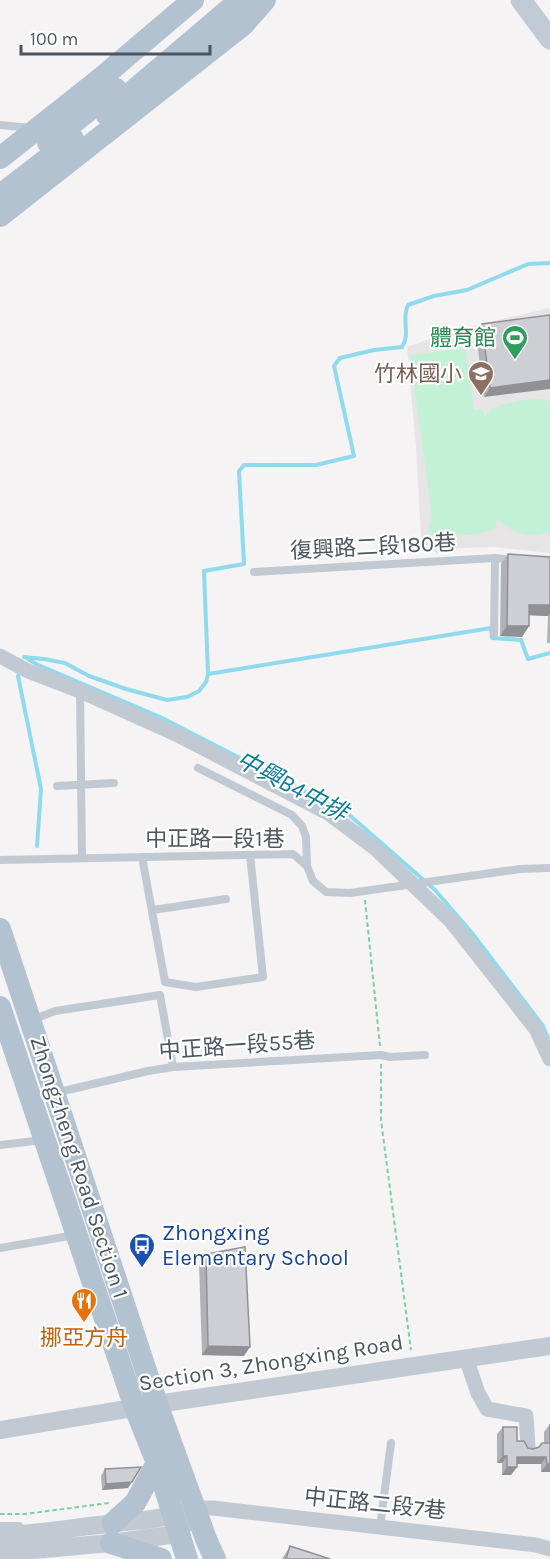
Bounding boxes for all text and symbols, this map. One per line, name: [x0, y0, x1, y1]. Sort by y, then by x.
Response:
scale bar: [21, 18, 210, 56]
text: 100 m: [30, 28, 78, 50]
sports icon: 體育館: [500, 323, 530, 361]
place label: 體育館: [430, 325, 496, 351]
school or university icon: 竹林國小: [466, 359, 496, 397]
place label: 竹林國小: [374, 361, 462, 387]
street label: 復興路二段180巷: [290, 530, 456, 564]
water label: 中興B4中排: [232, 745, 355, 828]
street label: 中正路一段1巷: [145, 826, 285, 852]
street label: 中正路一段55巷: [158, 1028, 316, 1064]
street label: Zhongzheng Road Section 1: [24, 1033, 134, 1301]
place label: Zhongxing Elementary School: [162, 1220, 349, 1271]
bus stop icon: Zhongxing Elementary School: [127, 1231, 157, 1269]
restaurant icon: 挪亞方舟: [69, 1286, 99, 1324]
place label: 挪亞方舟: [40, 1325, 128, 1351]
street label: Section 3, Zhongxing Road: [137, 1329, 405, 1397]
street label: 中正路二段7巷: [303, 1484, 447, 1524]

